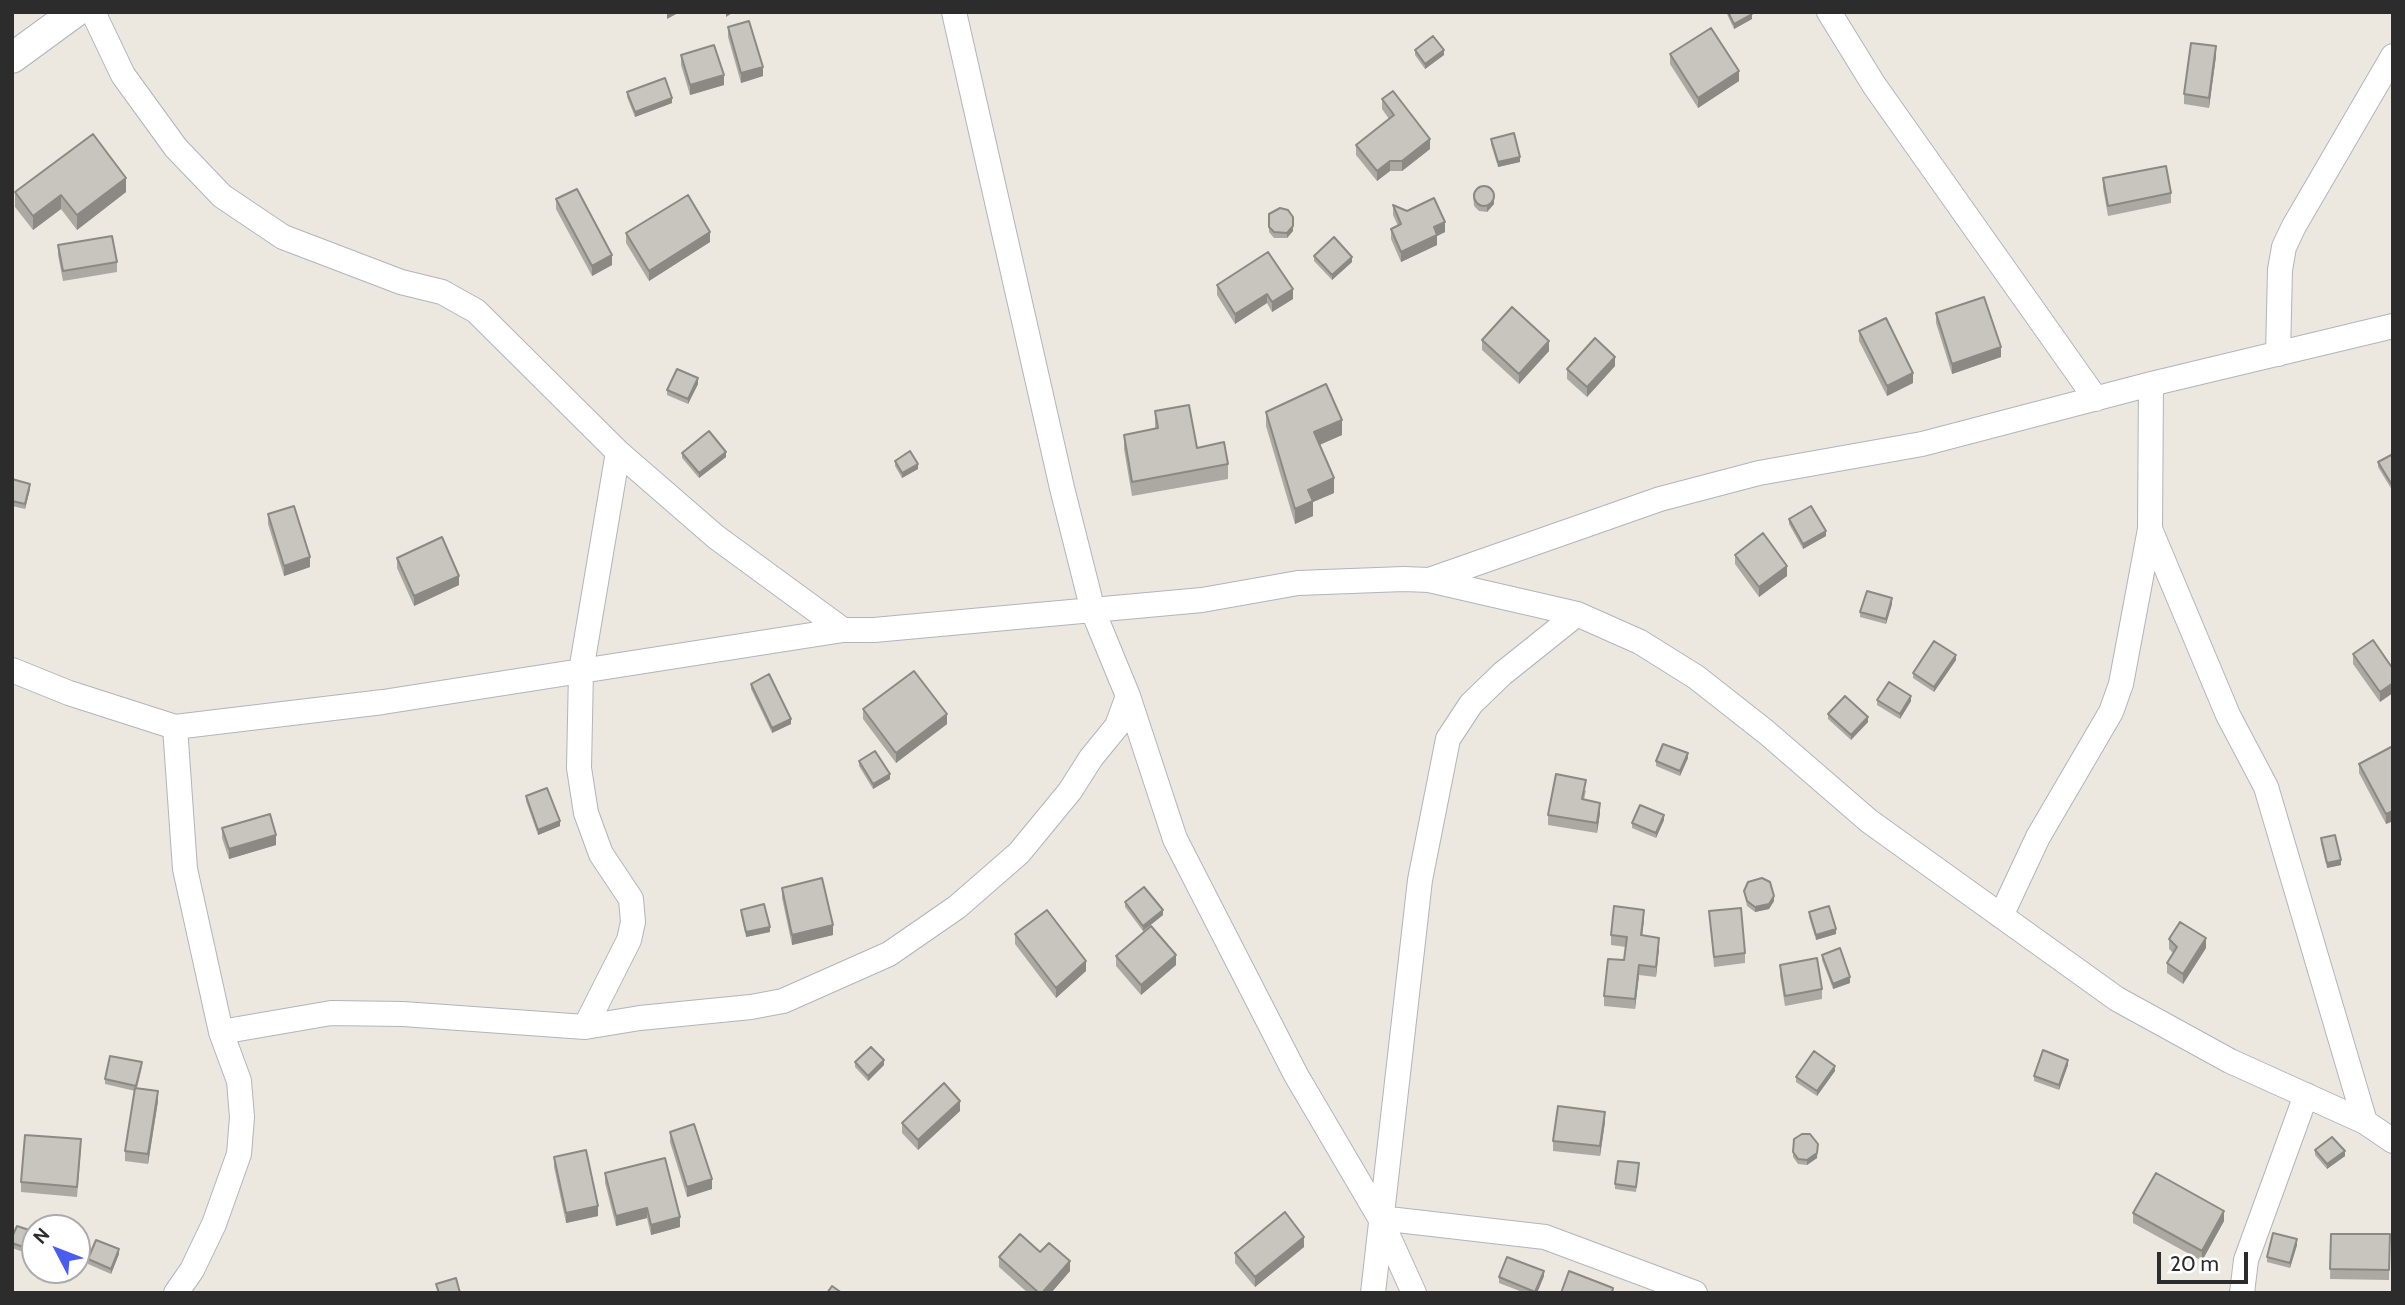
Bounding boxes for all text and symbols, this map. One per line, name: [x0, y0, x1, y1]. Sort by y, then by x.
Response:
north arrow: [21, 1214, 91, 1284]
text: N: [28, 1223, 55, 1249]
scale bar: [2160, 1238, 2251, 1282]
text: 20 m: [2170, 1251, 2219, 1276]

